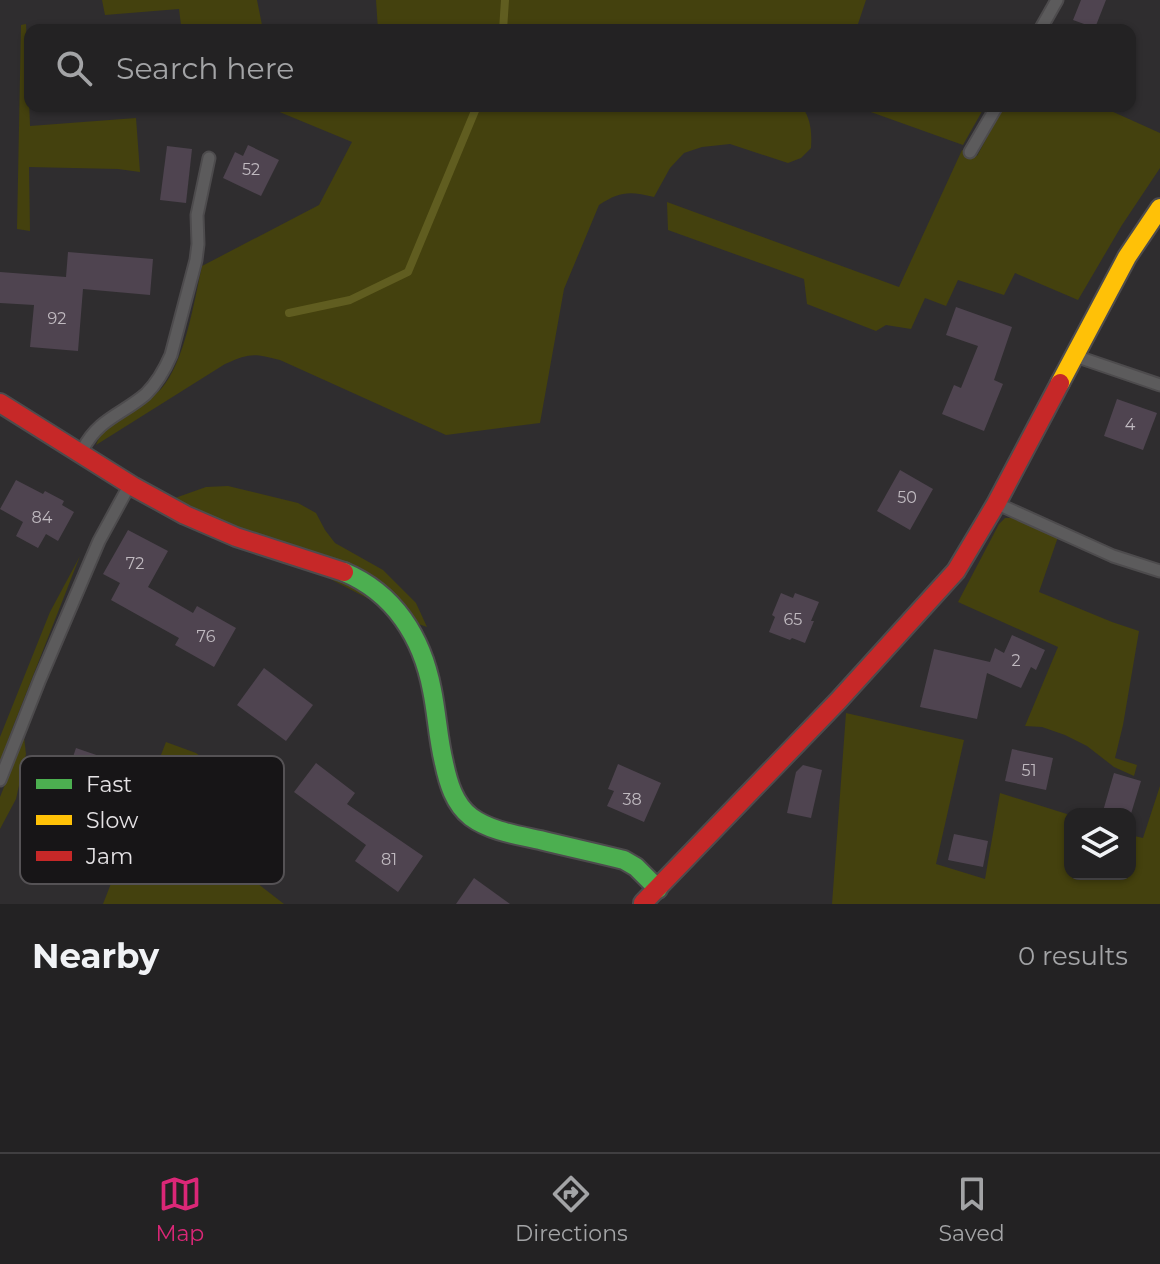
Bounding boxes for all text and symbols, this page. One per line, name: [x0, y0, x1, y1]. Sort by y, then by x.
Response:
search box: [24, 24, 1136, 112]
icon: search: [52, 46, 96, 90]
text: Search here: [116, 50, 294, 87]
house number: 52: [242, 160, 260, 179]
house number: 92: [48, 309, 66, 328]
house number: 4: [1125, 415, 1136, 434]
house number: 50: [897, 488, 917, 507]
house number: 84: [32, 508, 53, 527]
house number: 72: [126, 554, 144, 573]
house number: 65: [784, 610, 802, 629]
house number: 76: [197, 627, 216, 646]
house number: 2: [1011, 651, 1021, 670]
legend: [20, 756, 284, 884]
house number: 51: [1022, 761, 1036, 780]
text: Fast: [86, 771, 132, 798]
house number: 38: [622, 790, 642, 809]
text: Slow: [86, 807, 139, 834]
map controls: [1064, 808, 1136, 880]
button: layers: [1064, 808, 1136, 880]
text: Jam: [85, 843, 133, 870]
house number: 81: [381, 850, 397, 869]
text: Nearby: [32, 935, 159, 977]
text: 0 results: [1018, 940, 1128, 972]
tab: Map: [155, 1172, 204, 1247]
tab: Directions: [515, 1172, 628, 1247]
tab: Saved: [939, 1172, 1005, 1247]

